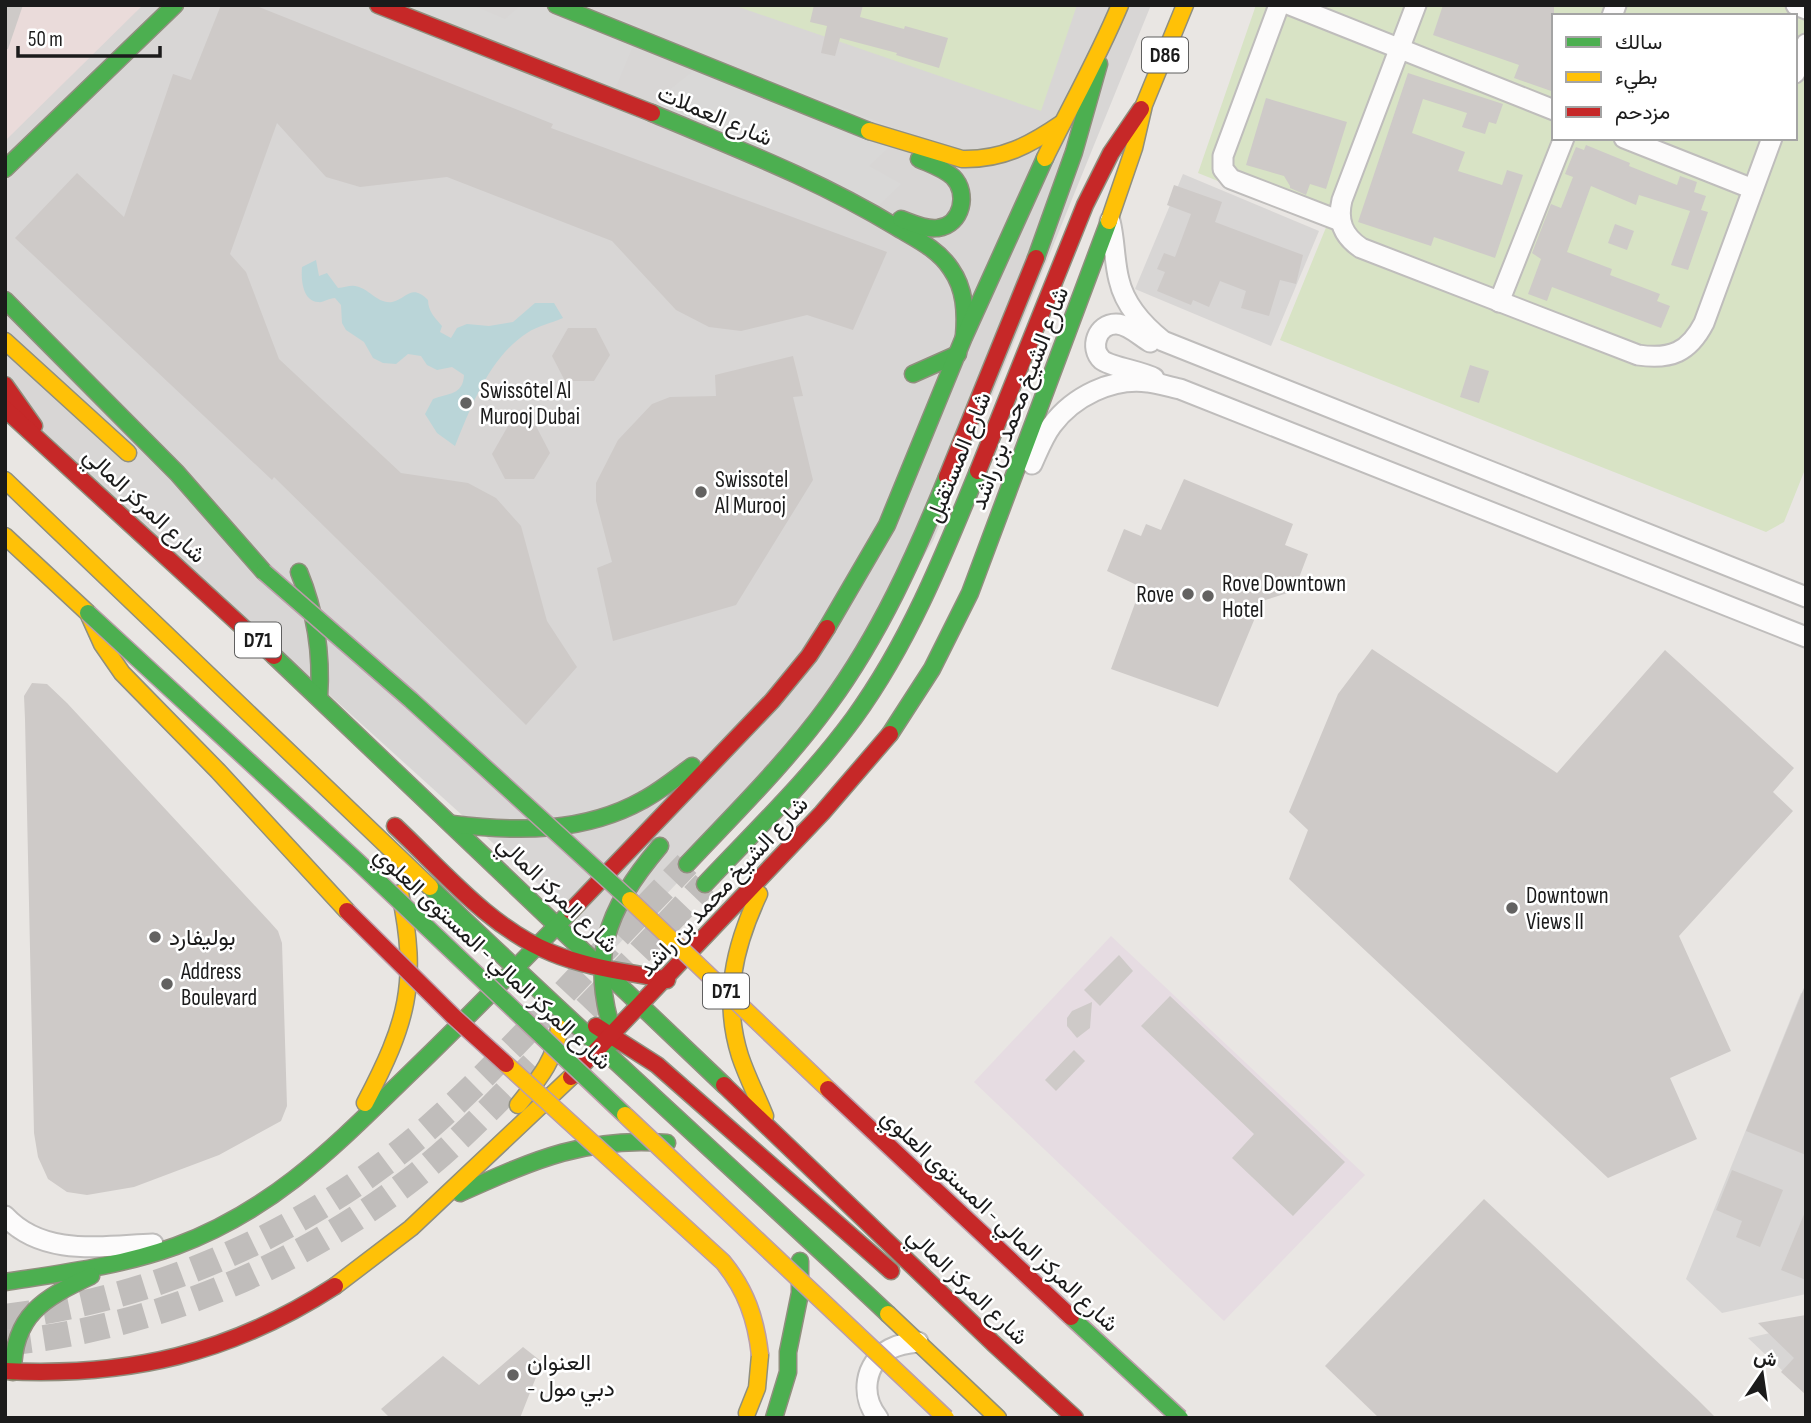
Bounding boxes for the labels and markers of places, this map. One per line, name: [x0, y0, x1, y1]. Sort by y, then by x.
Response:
place label: Swissôtel Al Murooj Dubai: [480, 377, 580, 431]
marker: Swissôtel Al Murooj Dubai: [458, 395, 474, 411]
place label: Swissotel Al Murooj: [714, 466, 788, 520]
marker: Swissotel Al Murooj: [693, 484, 709, 500]
place label: Rove Downtown Hotel: [1222, 570, 1346, 624]
place label: Rove: [1136, 581, 1174, 609]
marker: Rove: [1180, 586, 1196, 602]
marker: Rove Downtown Hotel: [1200, 588, 1216, 604]
place label: Downtown Views II: [1526, 882, 1609, 936]
marker: Downtown Views II: [1504, 900, 1520, 916]
place label: بوليفارد: [169, 924, 236, 952]
marker: بوليفارد: [147, 929, 163, 945]
place label: Address Boulevard: [180, 958, 257, 1012]
marker: Address Boulevard: [159, 976, 175, 992]
place label: العنوان - دبي مول: [527, 1349, 615, 1407]
marker: العنوان - دبي مول: [505, 1367, 521, 1383]

